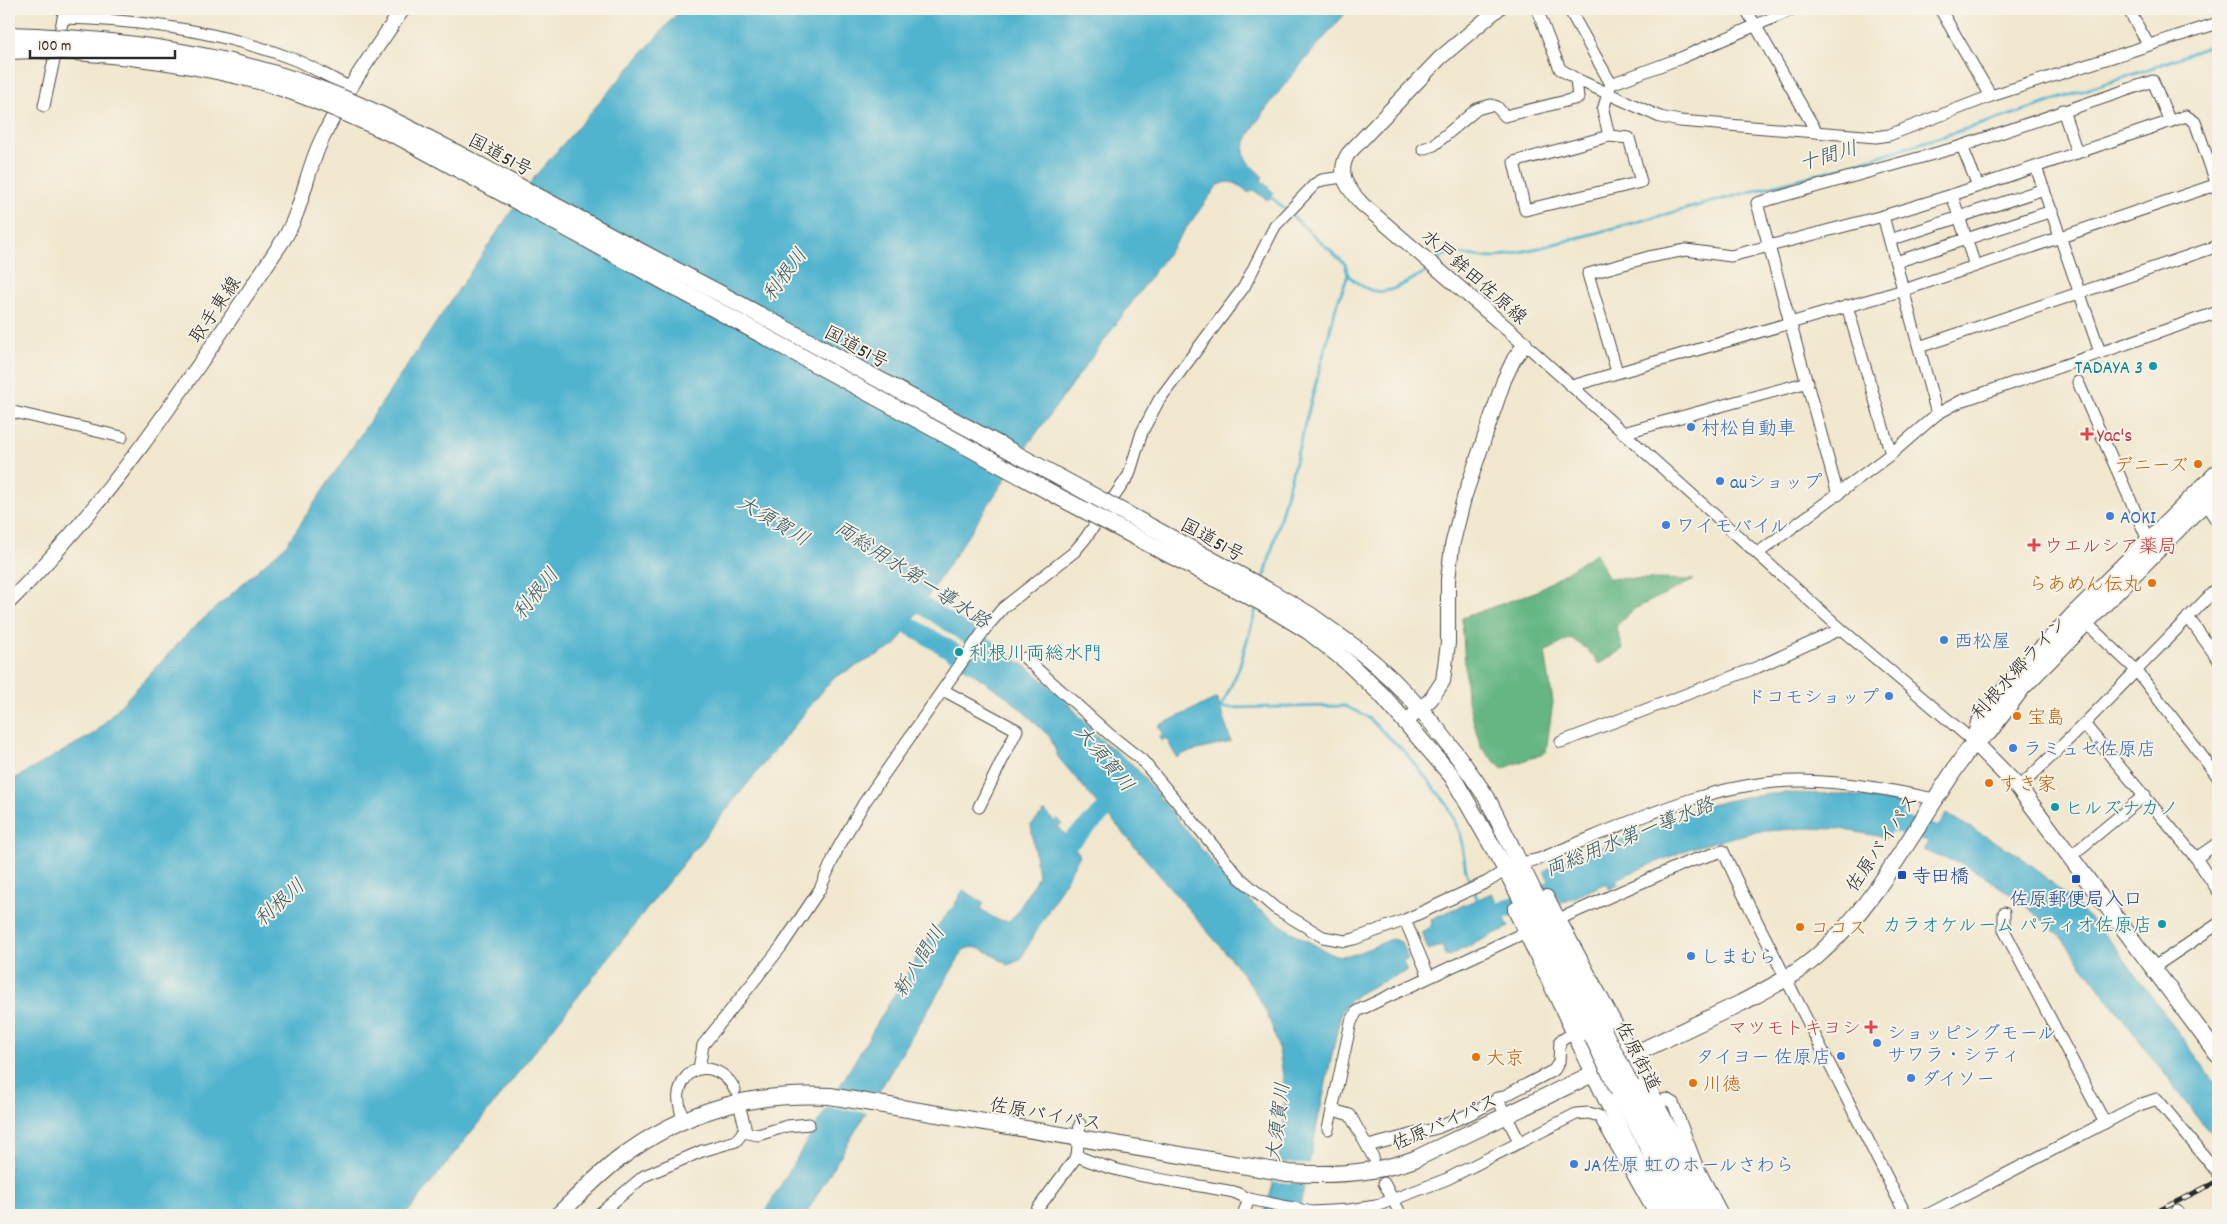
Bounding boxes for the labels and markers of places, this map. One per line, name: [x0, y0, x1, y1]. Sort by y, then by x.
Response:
place label: TADAYA 3: [2075, 356, 2143, 383]
marker: TADAYA 3: [2147, 360, 2159, 372]
place label: 村松自動車: [1701, 417, 1796, 444]
marker: 村松自動車: [1685, 421, 1697, 433]
place label: Yac's: [2097, 424, 2132, 451]
marker: Yac's: [2081, 428, 2093, 440]
place label: デニーズ: [2114, 454, 2188, 481]
marker: デニーズ: [2192, 458, 2204, 470]
place label: auショップ: [1730, 471, 1822, 498]
marker: auショップ: [1714, 475, 1726, 487]
place label: AOKI: [2120, 506, 2156, 533]
marker: AOKI: [2104, 510, 2116, 522]
place label: ワイモバイル: [1676, 515, 1789, 542]
marker: ワイモバイル: [1660, 519, 1672, 531]
place label: ウエルシア薬局: [2044, 535, 2177, 562]
marker: ウエルシア薬局: [2028, 539, 2040, 551]
place label: らあめん伝丸: [2028, 573, 2142, 600]
marker: らあめん伝丸: [2146, 577, 2158, 589]
place label: 西松屋: [1954, 630, 2011, 657]
marker: 西松屋: [1938, 634, 1950, 646]
place label: 利根川両総水門: [969, 642, 1102, 669]
marker: 利根川両総水門: [953, 646, 965, 658]
place label: ドコモショップ: [1747, 686, 1879, 713]
marker: ドコモショップ: [1883, 690, 1895, 702]
place label: 宝島: [2027, 706, 2065, 733]
marker: 宝島: [2011, 710, 2023, 722]
place label: ラミュゼ佐原店: [2023, 738, 2156, 765]
marker: ラミュゼ佐原店: [2007, 742, 2019, 754]
place label: すき家: [1999, 773, 2056, 800]
marker: すき家: [1983, 777, 1995, 789]
place label: ヒルズナカノ: [2065, 797, 2179, 824]
marker: ヒルズナカノ: [2049, 801, 2061, 813]
place label: 寺田橋: [1912, 865, 1969, 892]
marker: 寺田橋: [1896, 869, 1908, 881]
marker: 佐原郵便局入口: [2070, 873, 2082, 885]
place label: 佐原郵便局入口: [2009, 888, 2143, 915]
place label: カラオケルーム パティオ佐原店: [1883, 914, 2152, 941]
place label: ココス: [1810, 917, 1867, 944]
marker: カラオケルーム パティオ佐原店: [2156, 918, 2168, 930]
marker: ココス: [1794, 921, 1806, 933]
place label: しまむら: [1701, 946, 1777, 973]
marker: しまむら: [1685, 950, 1697, 962]
place label: マツモトキヨシ: [1728, 1017, 1861, 1044]
marker: マツモトキヨシ: [1865, 1021, 1877, 1033]
place label: ショッピングモール サワラ・シティ: [1887, 1022, 2056, 1071]
marker: ショッピングモール サワラ・シティ: [1871, 1037, 1883, 1049]
place label: タイヨー 佐原店: [1696, 1046, 1831, 1073]
place label: 大京: [1486, 1047, 1524, 1074]
marker: タイヨー 佐原店: [1835, 1050, 1847, 1062]
marker: 大京: [1470, 1051, 1482, 1063]
place label: ダイソー: [1921, 1068, 1995, 1095]
marker: ダイソー: [1905, 1072, 1917, 1084]
place label: 川徳: [1703, 1073, 1741, 1100]
marker: 川徳: [1687, 1077, 1699, 1089]
place label: JA佐原 虹のホールさわら: [1584, 1154, 1795, 1181]
marker: JA佐原 虹のホールさわら: [1568, 1158, 1580, 1170]

